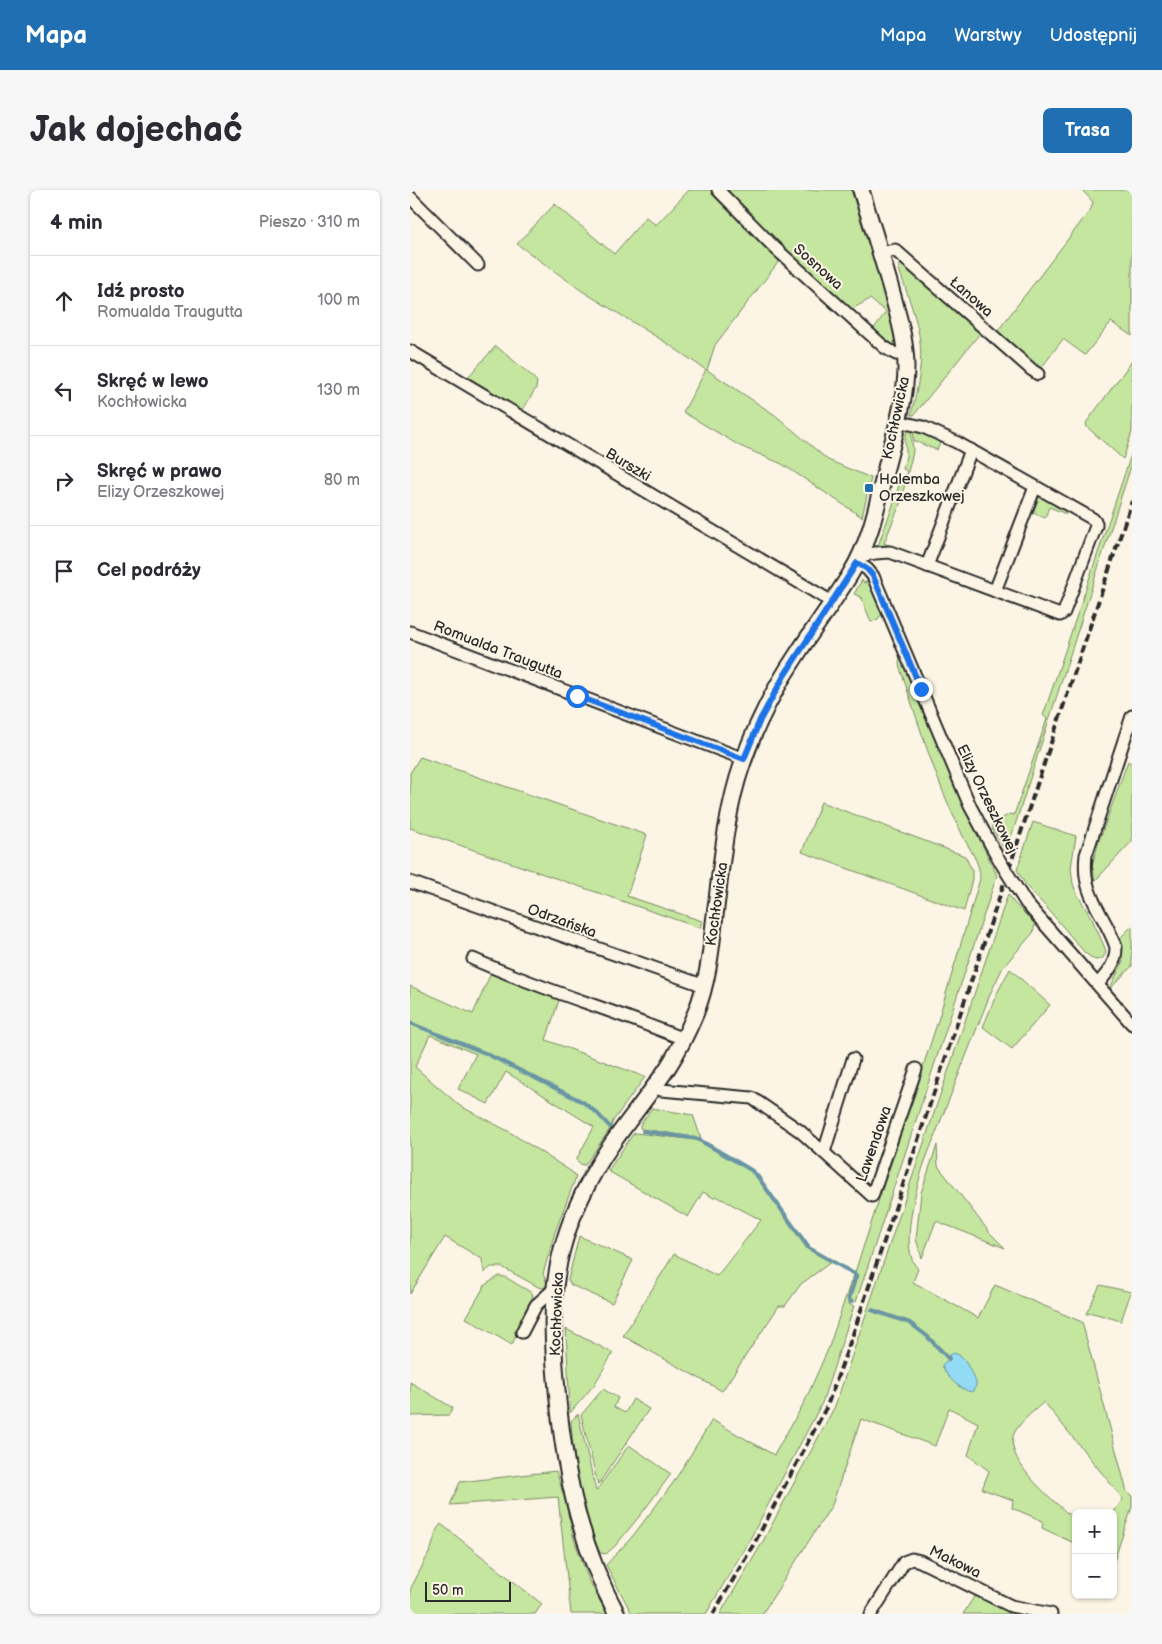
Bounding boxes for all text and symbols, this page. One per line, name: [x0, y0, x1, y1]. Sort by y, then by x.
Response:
text: Mapa: [25, 21, 87, 50]
text: Mapa: [880, 25, 926, 46]
text: Warstwy: [954, 25, 1022, 46]
text: Udostępnij: [1050, 25, 1137, 46]
button: Trasa: [1043, 108, 1132, 153]
text: Jak dojechać: [30, 109, 243, 152]
text: 4 min: [50, 210, 103, 235]
text: Pieszo · 310 m: [259, 213, 360, 232]
street label: Sosnowa: [789, 240, 847, 294]
street label: Łanowa: [945, 273, 997, 321]
text: Idź prosto: [97, 280, 185, 303]
icon: ahead: [50, 287, 78, 315]
text: 100 m: [317, 291, 360, 310]
text: Romualda Traugutta: [97, 303, 243, 322]
text: Skręć w lewo: [97, 370, 209, 393]
street label: Kochłowicka: [878, 375, 914, 461]
icon: left: [50, 377, 78, 405]
text: 130 m: [317, 381, 360, 400]
text: Kochłowicka: [97, 393, 187, 412]
street label: Burszki: [602, 444, 654, 486]
text: Skręć w prawo: [97, 460, 222, 483]
icon: right: [50, 467, 78, 495]
place label: Halemba Orzeszkowej: [879, 470, 965, 506]
text: 80 m: [324, 471, 360, 490]
marker: Halemba Orzeszkowej: [863, 482, 875, 494]
text: Elizy Orzeszkowej: [97, 483, 224, 502]
icon: arrive: [50, 557, 78, 585]
text: Cel podróży: [97, 559, 201, 582]
street label: Romualda Traugutta: [431, 617, 565, 683]
route end: [910, 678, 933, 701]
route start: [566, 685, 589, 708]
street label: Elizy Orzeszkowej: [952, 741, 1022, 857]
street label: Kochłowicka: [702, 861, 732, 947]
street label: Odrzańska: [525, 900, 599, 942]
street label: Lawendowa: [852, 1103, 896, 1185]
street label: Kochłowicka: [546, 1271, 568, 1357]
map controls: [1072, 1509, 1117, 1599]
button: +: [1072, 1509, 1117, 1554]
street label: Makowa: [926, 1541, 984, 1583]
button: −: [1072, 1554, 1117, 1599]
scale bar: [425, 1579, 511, 1602]
text: 50 m: [432, 1582, 464, 1599]

